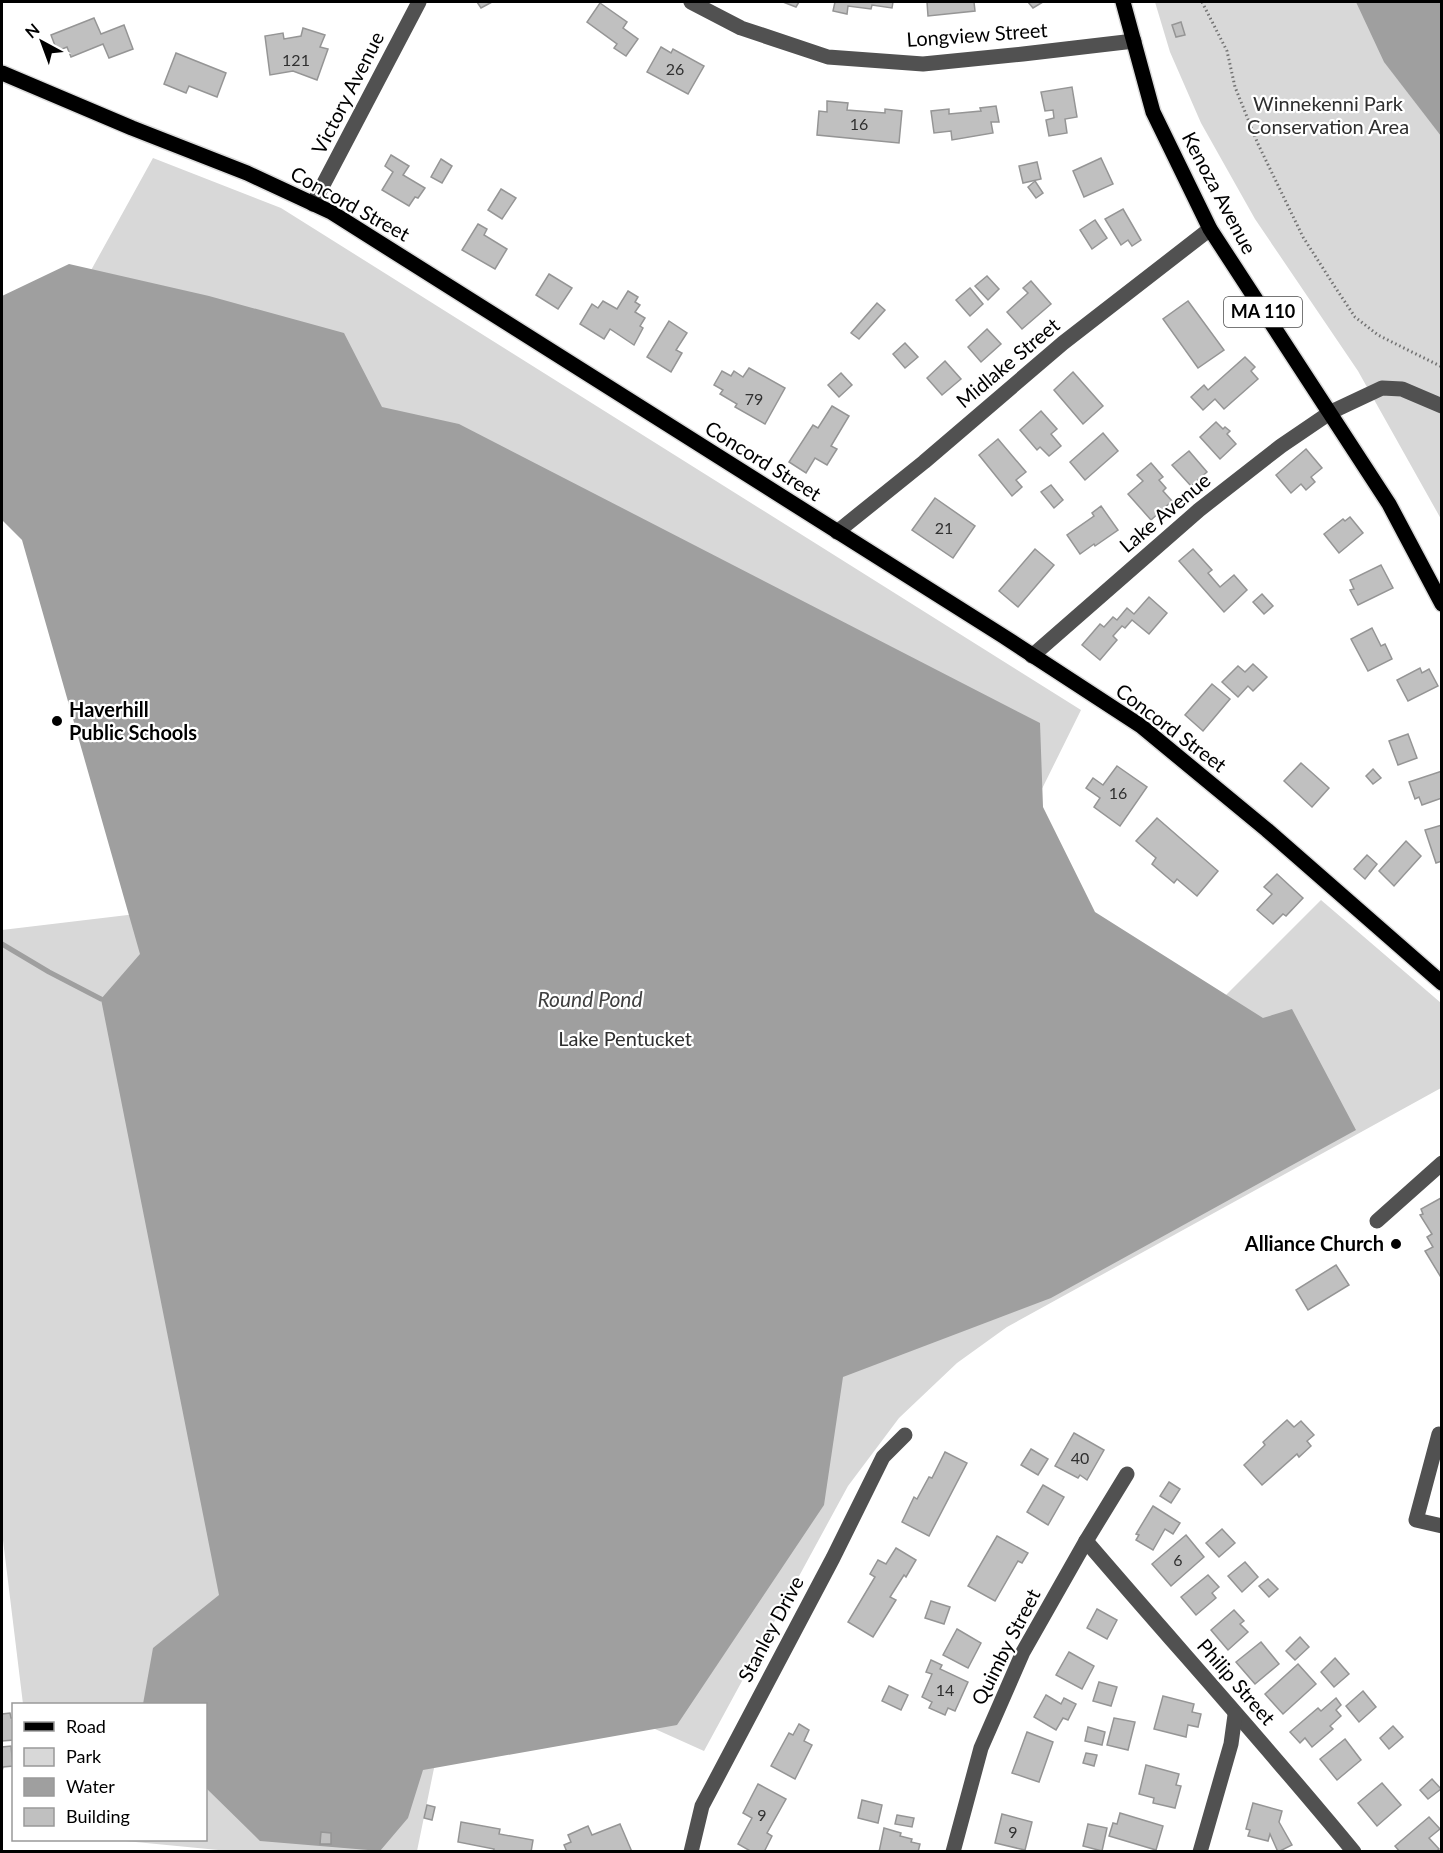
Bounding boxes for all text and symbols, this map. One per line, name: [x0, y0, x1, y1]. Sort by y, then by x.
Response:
north arrow: [12, 12, 72, 72]
street label: Longview Street: [906, 17, 1048, 51]
text: N: [21, 19, 43, 42]
street label: Victory Avenue: [306, 27, 388, 158]
house number: 121: [282, 50, 310, 69]
house number: 26: [666, 59, 684, 78]
park label: Winnekenni Park Conservation Area: [1247, 91, 1409, 138]
house number: 16: [850, 114, 868, 133]
street label: Kenoza Avenue: [1178, 127, 1262, 258]
street label: Concord Street: [287, 161, 414, 246]
road number: MA 110: [1224, 297, 1302, 327]
street label: Midlake Street: [951, 312, 1064, 412]
house number: 79: [745, 389, 763, 408]
street label: Concord Street: [701, 415, 826, 505]
street label: Lake Avenue: [1114, 467, 1215, 557]
house number: 21: [935, 518, 953, 537]
street label: Concord Street: [1112, 678, 1232, 777]
place label: Haverhill Public Schools: [69, 697, 197, 744]
marker: Haverhill Public Schools: [50, 714, 64, 728]
house number: 16: [1109, 783, 1127, 802]
water label: Round Pond: [537, 986, 643, 1011]
park label: Lake Pentucket: [558, 1026, 692, 1050]
place label: Alliance Church: [1244, 1231, 1384, 1255]
marker: Alliance Church: [1389, 1237, 1403, 1251]
house number: 40: [1071, 1448, 1089, 1467]
house number: 6: [1173, 1550, 1183, 1569]
street label: Stanley Drive: [732, 1572, 808, 1686]
street label: Quimby Street: [966, 1585, 1045, 1708]
street label: Philip Street: [1193, 1633, 1281, 1729]
house number: 14: [936, 1680, 954, 1699]
legend: [12, 1703, 207, 1841]
text: Road: [66, 1715, 106, 1737]
text: Park: [66, 1745, 102, 1767]
text: Water: [66, 1775, 115, 1797]
text: Building: [66, 1805, 130, 1827]
house number: 9: [757, 1805, 767, 1824]
house number: 9: [1008, 1822, 1018, 1841]

